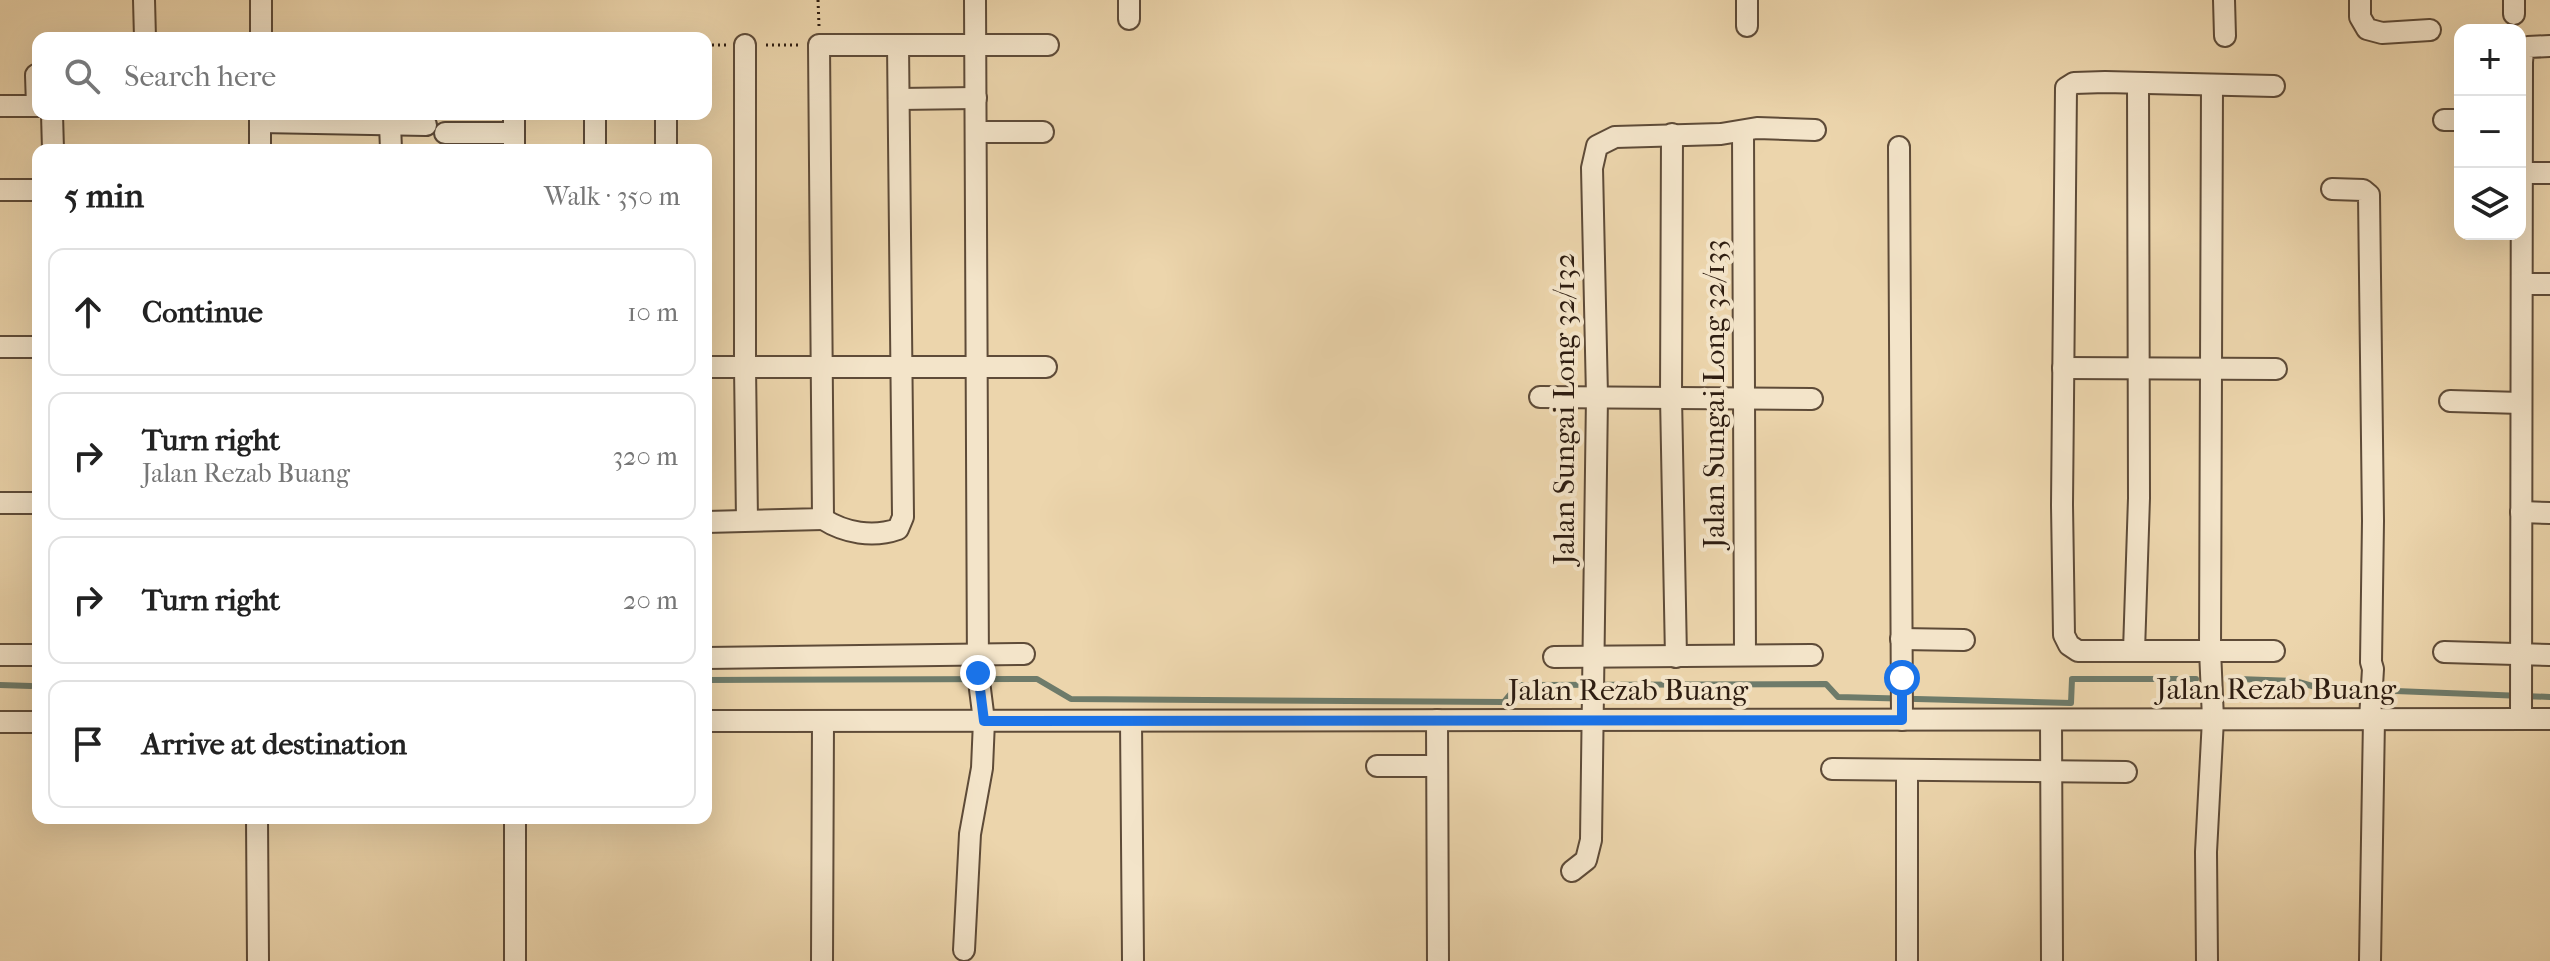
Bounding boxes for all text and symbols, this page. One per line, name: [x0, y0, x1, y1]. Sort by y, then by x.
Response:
map controls: [2454, 24, 2526, 240]
button: +: [2454, 24, 2526, 96]
search box: [32, 32, 712, 120]
icon: search: [60, 54, 104, 98]
text: Search here: [124, 59, 276, 94]
button: −: [2454, 96, 2526, 168]
button: layers: [2454, 168, 2526, 240]
text: 5 min: [64, 176, 144, 216]
text: Walk · 350 m: [544, 181, 680, 212]
street label: Jalan Sungai Long 32/133: [1697, 240, 1732, 550]
street label: Jalan Sungai Long 32/132: [1547, 253, 1582, 567]
icon: ahead: [66, 290, 110, 334]
text: Continue: [142, 295, 263, 330]
text: 10 m: [627, 297, 678, 328]
text: Turn right: [142, 423, 280, 458]
icon: right: [66, 434, 110, 478]
text: 320 m: [612, 441, 678, 472]
text: Jalan Rezab Buang: [142, 458, 350, 489]
icon: right: [66, 578, 110, 622]
text: Turn right: [142, 583, 280, 618]
text: 20 m: [623, 585, 678, 616]
route end: [960, 655, 996, 691]
route start: [1884, 660, 1920, 696]
street label: Jalan Rezab Buang: [2154, 672, 2397, 707]
street label: Jalan Rezab Buang: [1506, 673, 1749, 708]
icon: arrive: [66, 722, 110, 766]
text: Arrive at destination: [142, 727, 407, 762]

